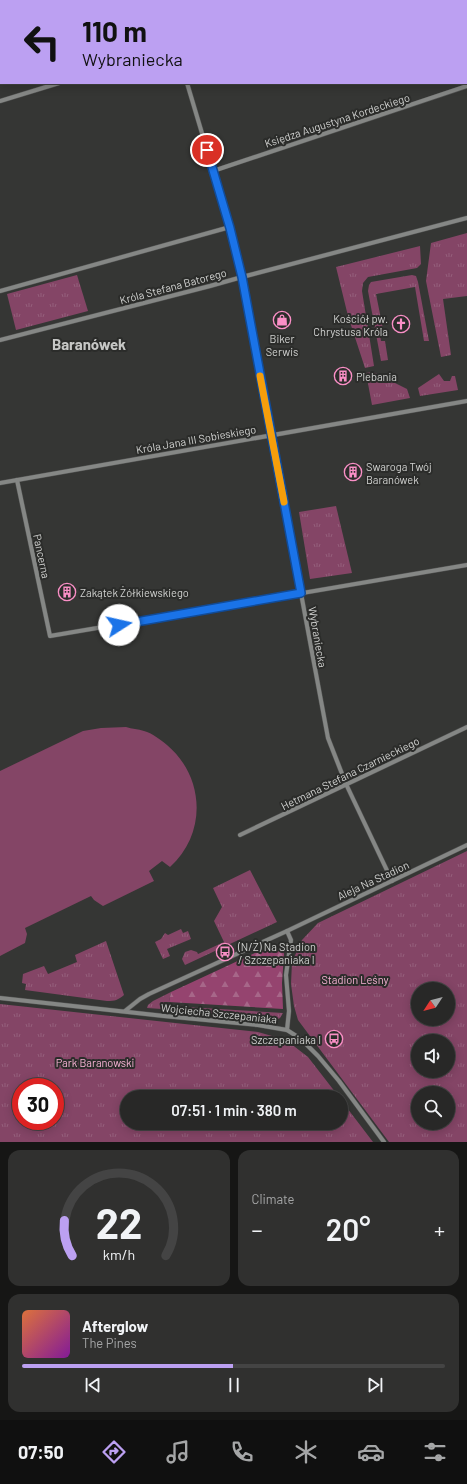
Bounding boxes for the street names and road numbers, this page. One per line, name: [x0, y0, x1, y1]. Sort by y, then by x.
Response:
street label: Księdza Augustyna Kordeckiego: [263, 90, 411, 150]
street label: Króla Stefana Batorego: [118, 265, 228, 307]
street label: Króla Jana III Sobieskiego: [135, 422, 257, 456]
street label: Pancerna: [31, 533, 53, 579]
street label: Wybraniecka: [306, 606, 330, 668]
street label: Hetmana Stefana Czarnieckiego: [279, 734, 421, 812]
street label: Aleja Na Stadion: [335, 858, 411, 902]
street label: Wojciecha Szczepaniaka: [160, 1000, 278, 1026]

